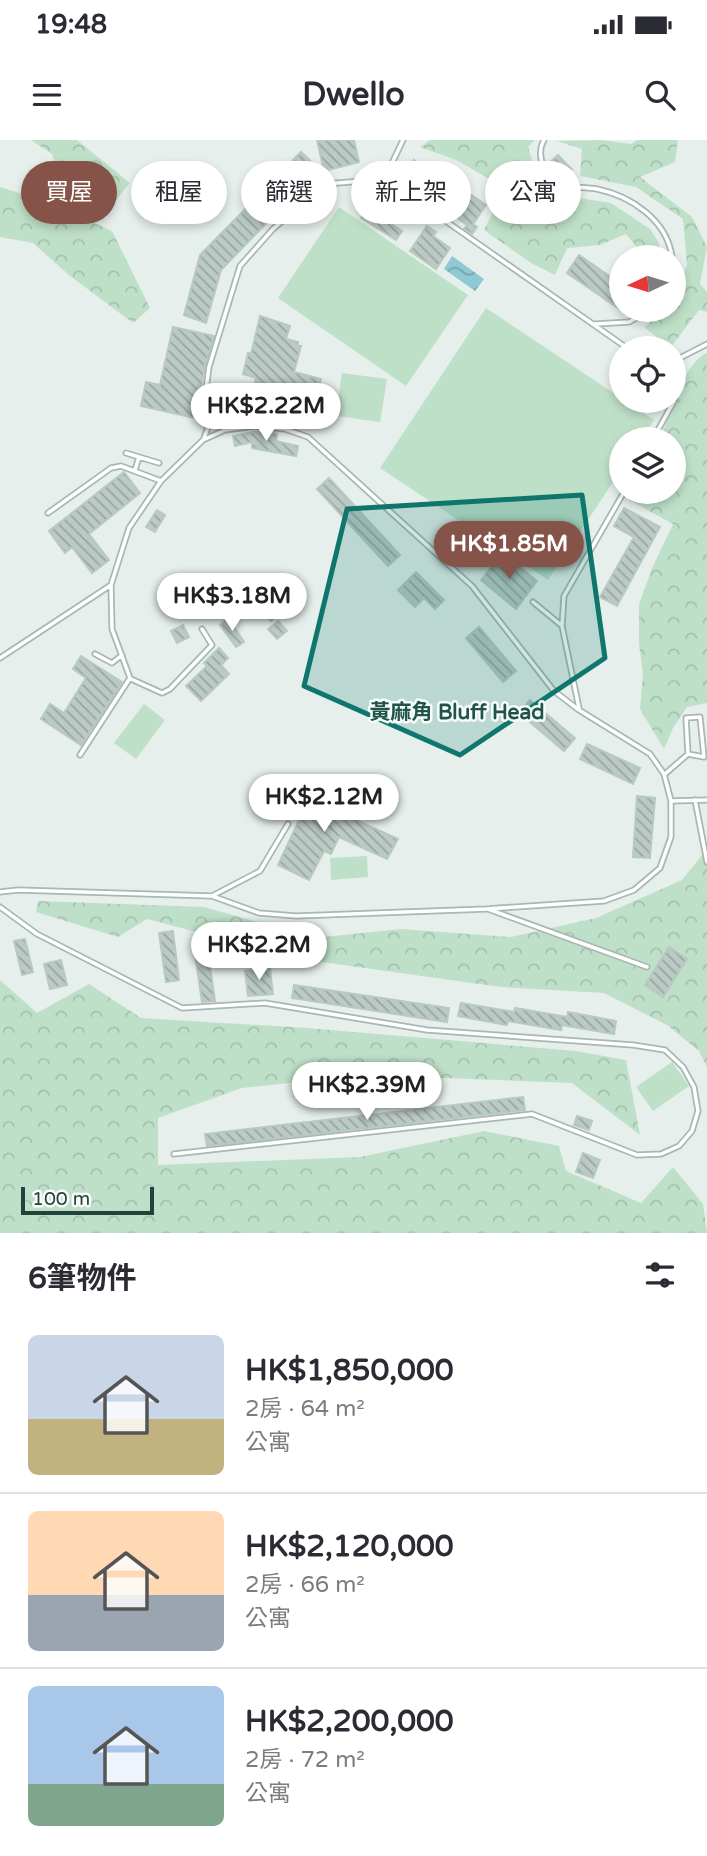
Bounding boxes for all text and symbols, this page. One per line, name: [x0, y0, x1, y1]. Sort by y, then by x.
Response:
text: 19:48: [35, 9, 107, 40]
icon: menu: [28, 76, 66, 114]
text: Dwello: [302, 76, 405, 114]
icon: search: [641, 76, 679, 114]
chip: 買屋: [21, 161, 117, 224]
chip: 租屋: [131, 161, 227, 224]
chip: 篩選: [241, 161, 337, 224]
chip: 新上架: [351, 161, 471, 224]
chip: 公寓: [485, 161, 581, 224]
north arrow: [609, 245, 686, 322]
map controls: [609, 245, 686, 504]
button: locate: [609, 336, 686, 413]
pin: HK$2.22M: [194, 384, 338, 443]
text: HK$2.22M: [207, 392, 325, 420]
button: layers: [609, 427, 686, 504]
pin: HK$1.85M: [437, 522, 581, 581]
text: HK$1.85M: [450, 530, 568, 558]
pin: HK$3.18M: [160, 574, 304, 633]
text: HK$3.18M: [173, 582, 291, 610]
district label: 黃麻角 Bluff Head: [369, 700, 545, 725]
pin: HK$2.12M: [252, 774, 396, 834]
text: HK$2.12M: [265, 783, 383, 811]
pin: HK$2.2M: [194, 922, 324, 982]
text: HK$2.2M: [207, 931, 311, 959]
pin: HK$2.39M: [295, 1062, 439, 1122]
text: HK$2.39M: [308, 1071, 426, 1099]
scale bar: [21, 1184, 154, 1216]
text: 100 m: [32, 1188, 90, 1210]
icon: filters: [641, 1256, 679, 1294]
text: 6筆物件: [28, 1260, 137, 1297]
text: HK$1,850,000: [245, 1352, 454, 1389]
icon: home: [84, 1363, 168, 1447]
text: 2房 · 64 m²: [245, 1395, 365, 1423]
text: 公寓: [245, 1429, 291, 1457]
text: HK$2,120,000: [245, 1528, 454, 1565]
icon: home: [84, 1539, 168, 1623]
text: 2房 · 66 m²: [245, 1571, 365, 1599]
text: 公寓: [245, 1605, 291, 1633]
text: HK$2,200,000: [245, 1703, 454, 1740]
icon: home: [84, 1714, 168, 1798]
text: 2房 · 72 m²: [245, 1746, 365, 1774]
text: 公寓: [245, 1780, 291, 1808]

